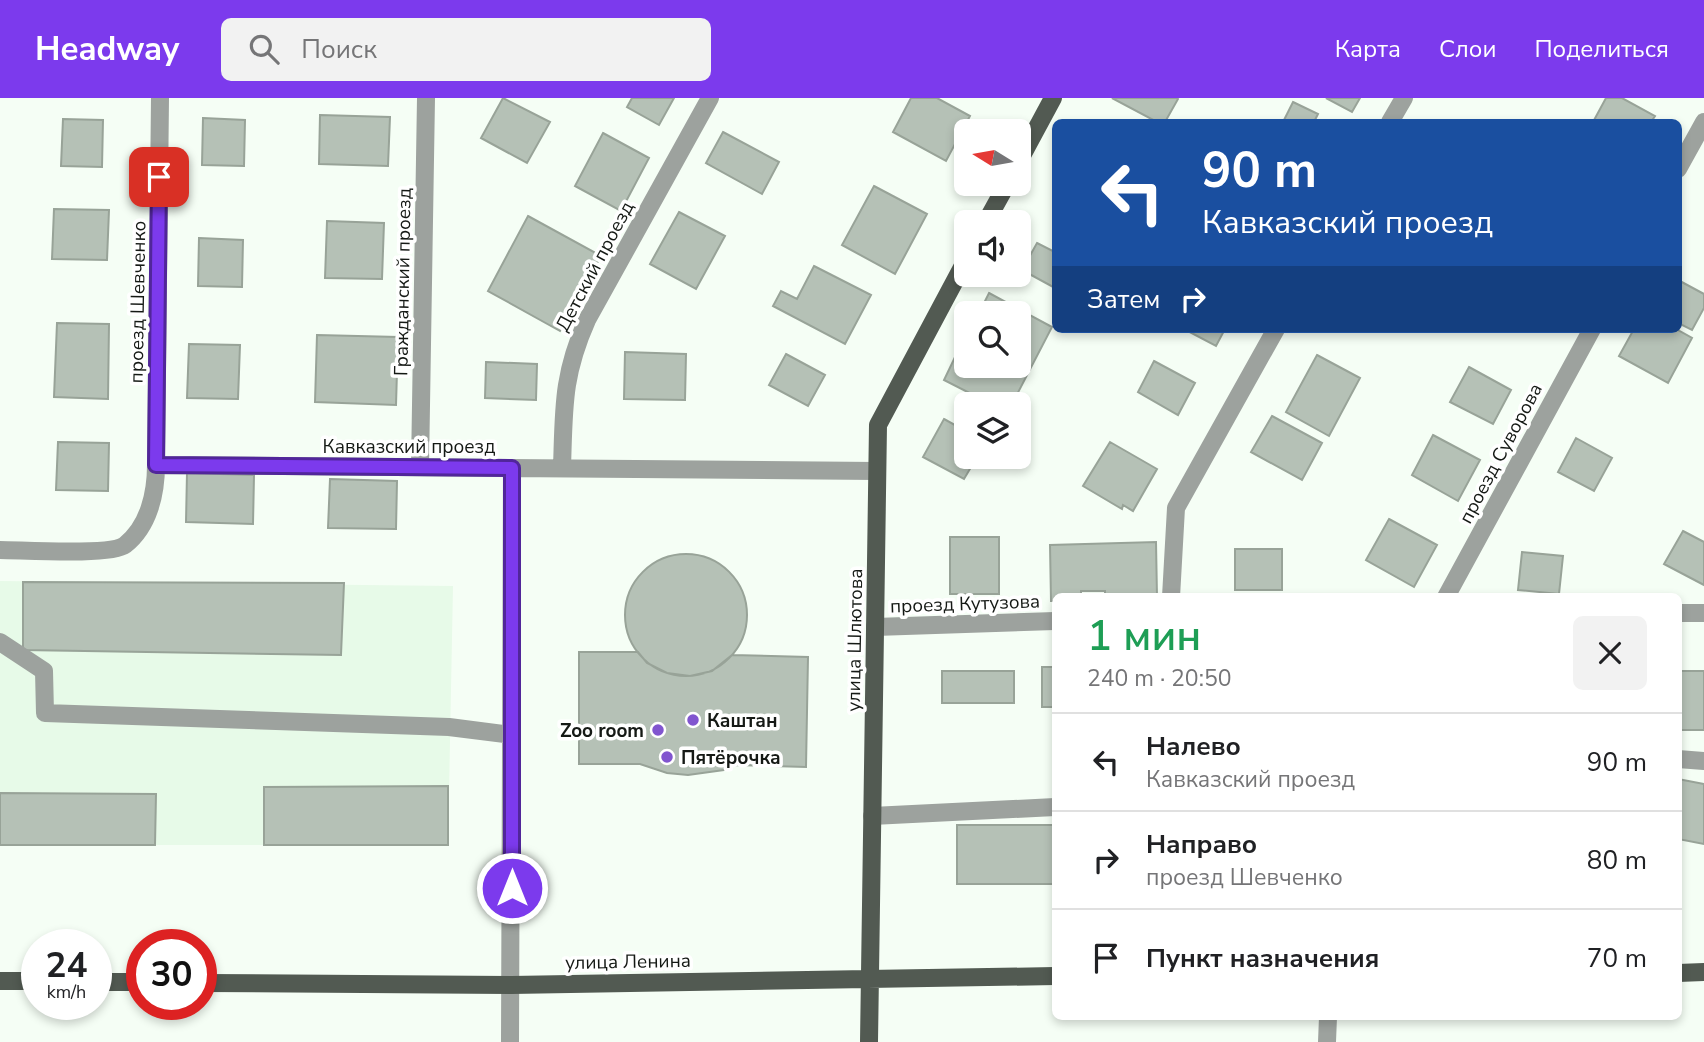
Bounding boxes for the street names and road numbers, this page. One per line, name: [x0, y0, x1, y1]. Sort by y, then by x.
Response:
street label: Гражданский проезд: [388, 188, 418, 376]
street label: Детский проезд: [550, 197, 640, 336]
street label: проезд Шевченко: [124, 220, 152, 384]
street label: проезд Суворова: [1453, 379, 1549, 528]
street label: Кавказский проезд: [323, 434, 495, 460]
street label: улица Шлютова: [841, 568, 869, 712]
street label: проезд Кутузова: [890, 588, 1041, 620]
street label: улица Ленина: [565, 948, 691, 976]

